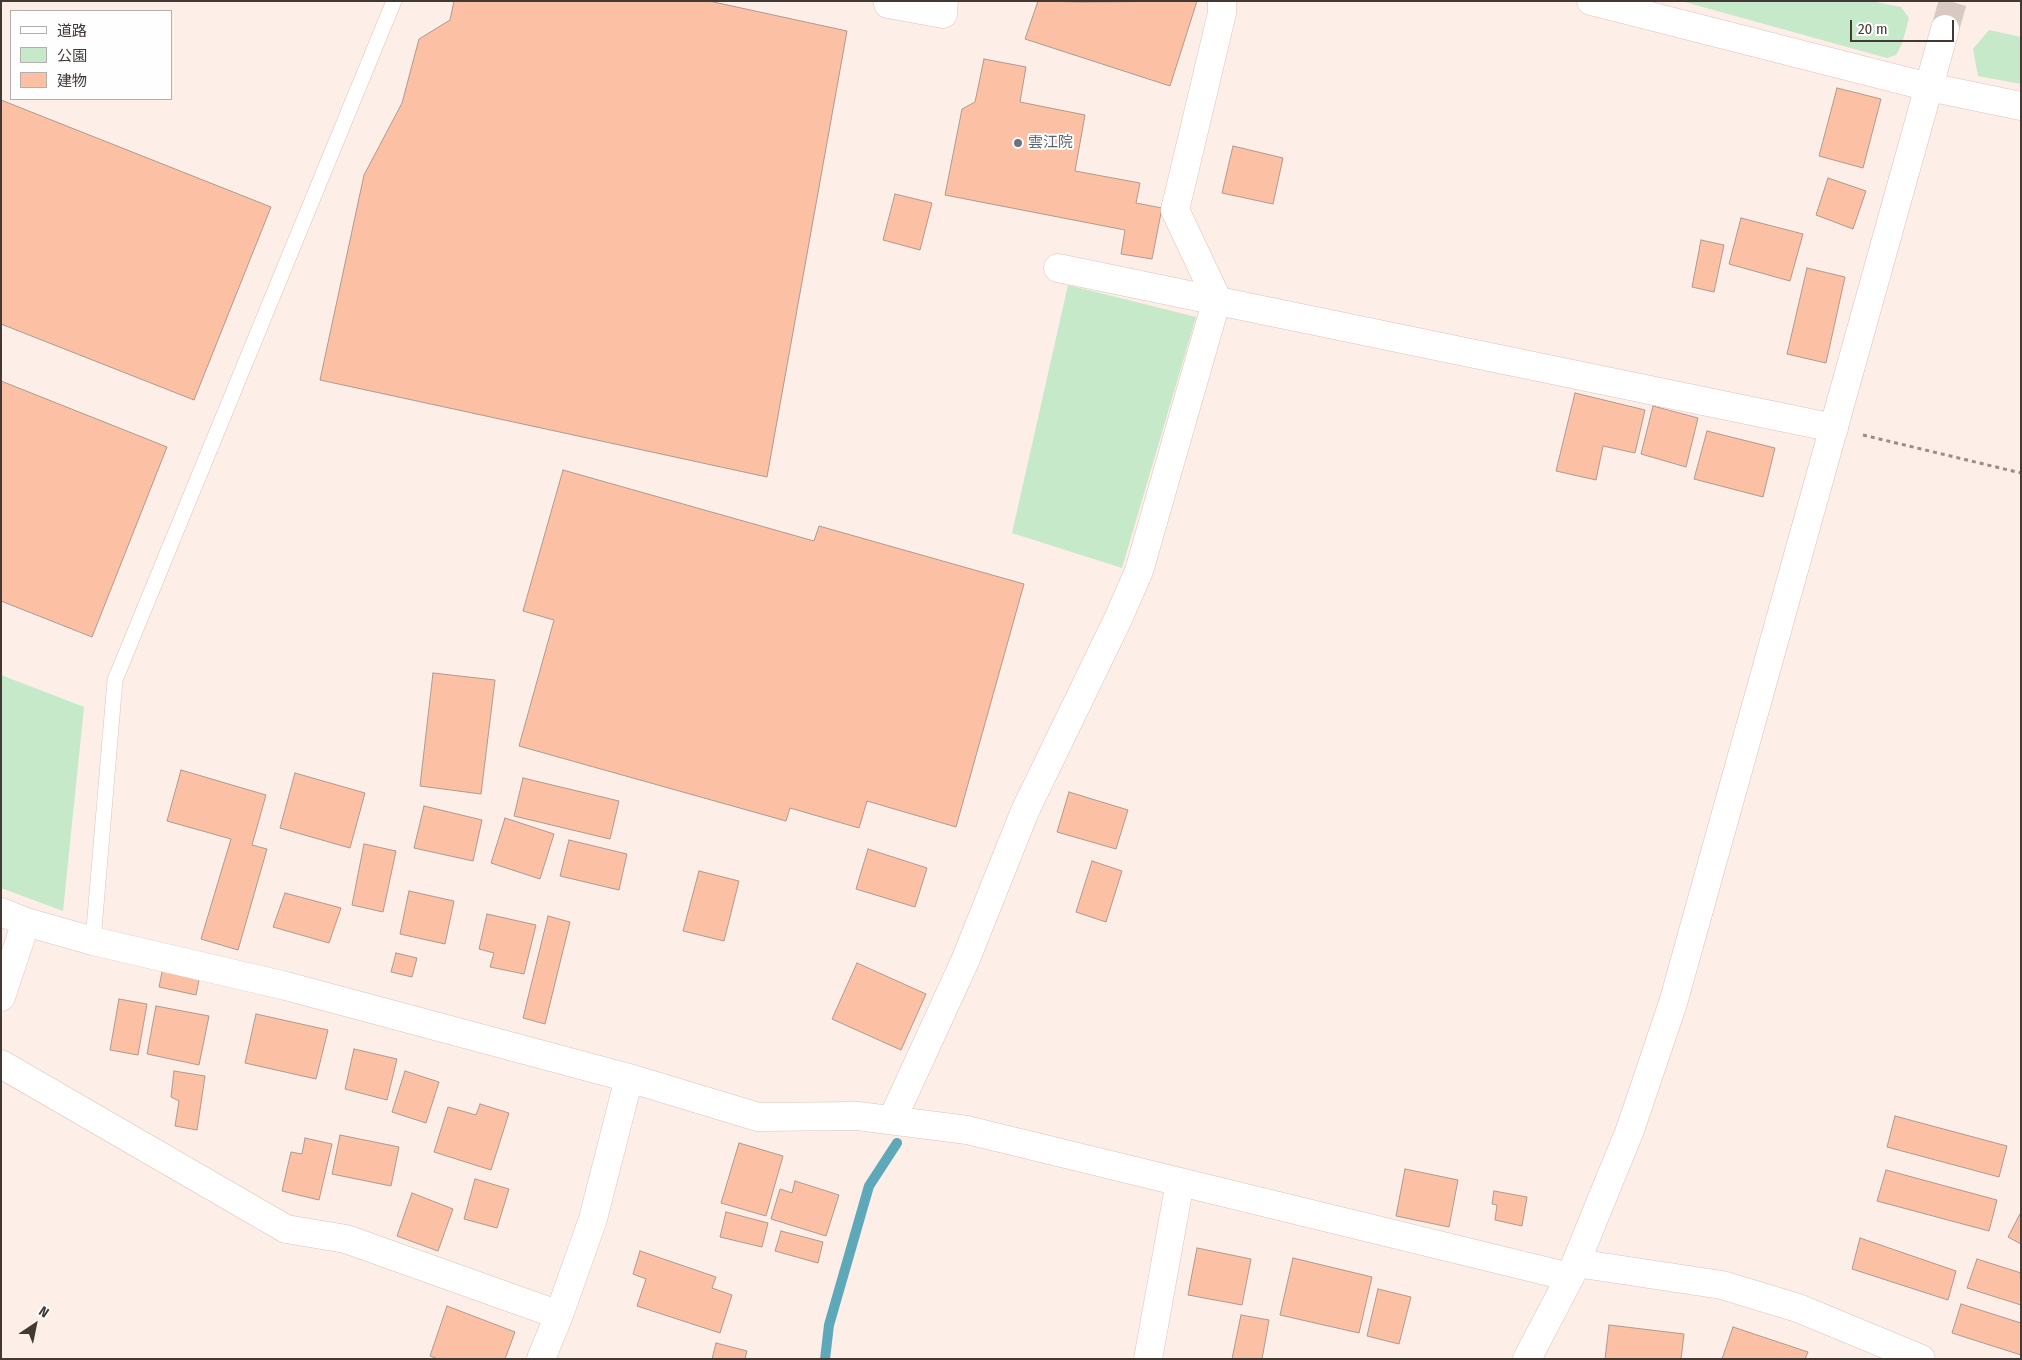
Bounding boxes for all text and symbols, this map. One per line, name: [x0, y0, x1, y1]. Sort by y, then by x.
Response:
legend: [10, 10, 172, 100]
scale bar: [1852, 10, 1956, 42]
text: 20 m: [1858, 20, 1888, 38]
text: 道路: [57, 22, 87, 40]
text: 公園: [57, 47, 87, 65]
text: 建物: [57, 72, 87, 90]
place label: 雲江院: [1028, 134, 1073, 152]
marker: 雲江院: [1012, 137, 1024, 149]
north arrow: [10, 1300, 60, 1350]
text: N: [35, 1303, 52, 1322]

